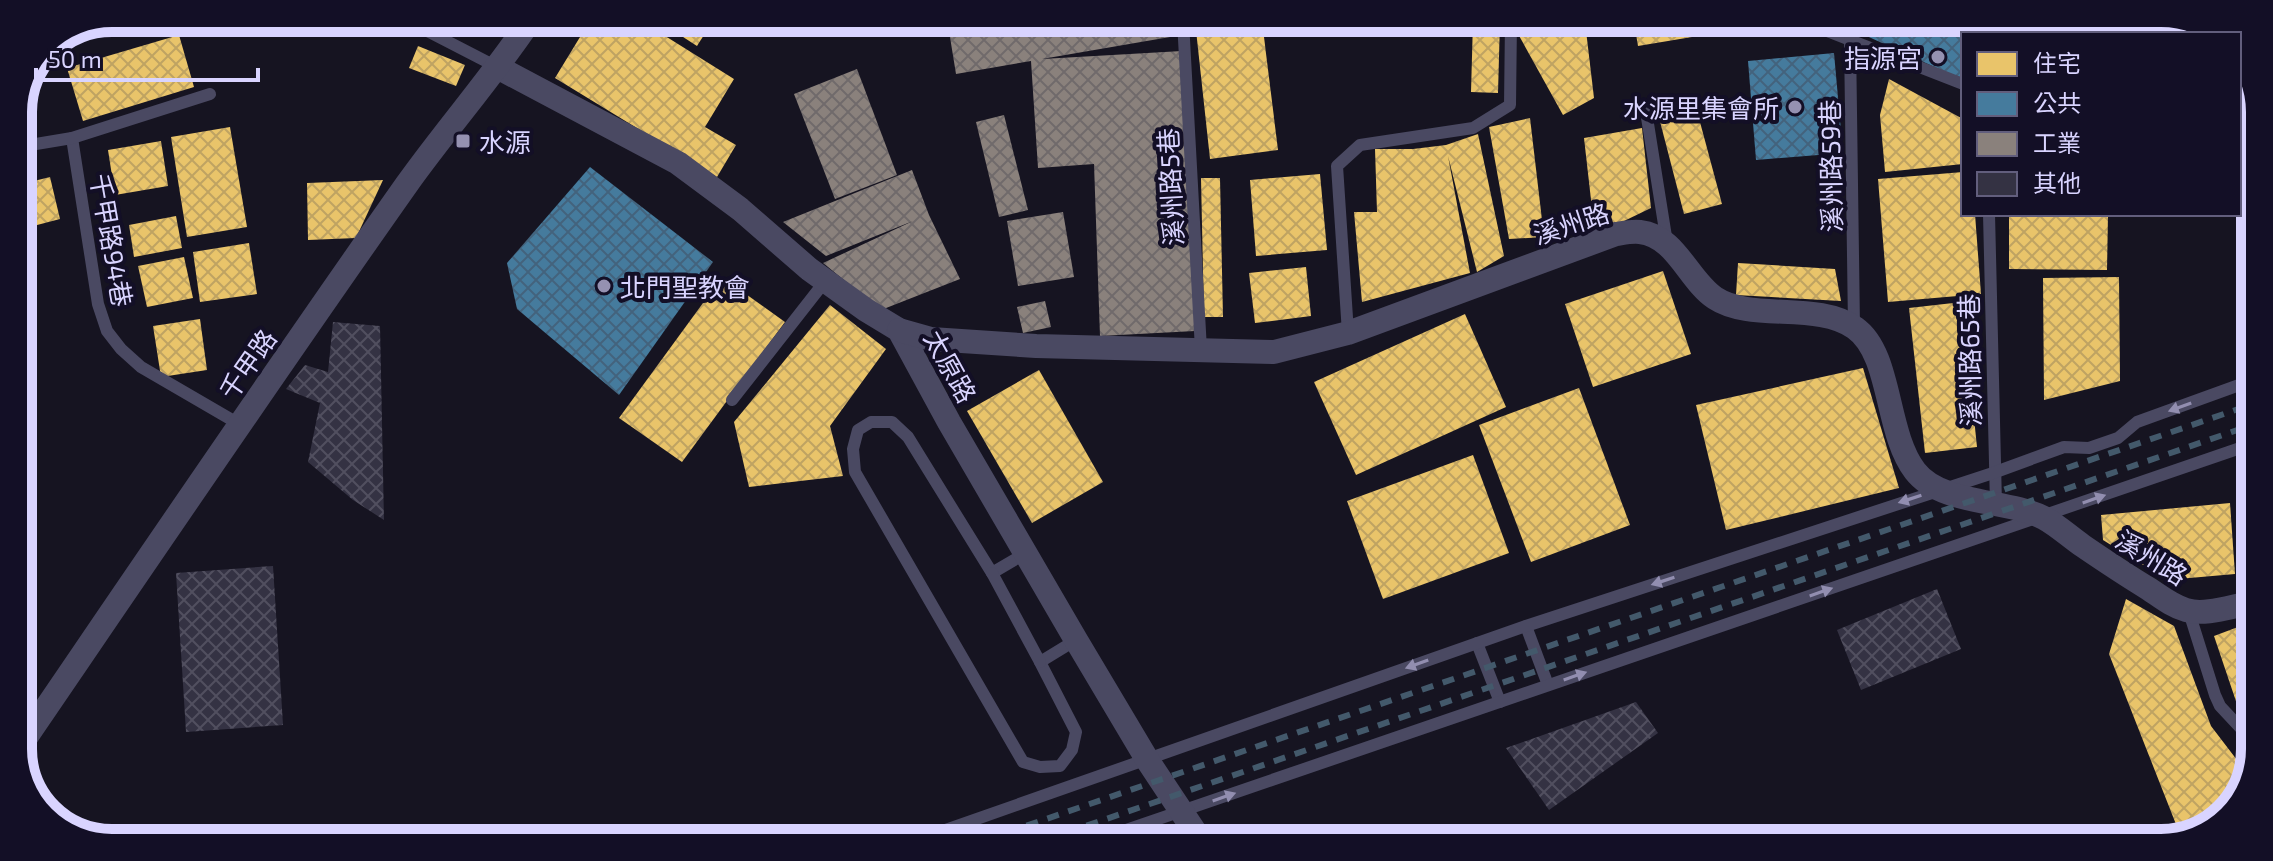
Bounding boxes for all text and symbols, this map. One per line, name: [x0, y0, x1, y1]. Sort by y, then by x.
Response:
scale bar: [36, 32, 258, 82]
legend: [1961, 32, 2241, 216]
place label: 指源宮: [1844, 42, 1922, 73]
text: 50 m: [48, 44, 102, 73]
marker: 指源宮: [1929, 48, 1947, 66]
text: 住宅: [2033, 48, 2081, 77]
text: 公共: [2033, 88, 2081, 117]
place label: 水源里集會所: [1623, 92, 1779, 123]
marker: 水源里集會所: [1786, 98, 1804, 116]
street label: 溪州路59巷: [1813, 99, 1847, 233]
place label: 水源: [479, 126, 531, 157]
street label: 溪州路5巷: [1151, 127, 1189, 247]
text: 工業: [2033, 128, 2081, 157]
marker: 水源: [454, 132, 472, 150]
text: 其他: [2033, 168, 2081, 197]
street label: 千甲路94巷: [85, 171, 139, 309]
street label: 溪州路: [1529, 196, 1613, 250]
place label: 北門聖教會: [620, 271, 750, 302]
marker: 北門聖教會: [595, 277, 613, 295]
street label: 溪州路65巷: [1952, 293, 1986, 427]
street label: 千甲路: [212, 323, 282, 405]
street label: 太原路: [919, 324, 983, 408]
one-way arrow: [2167, 401, 2191, 414]
one-way arrow: [2082, 493, 2106, 505]
one-way arrow: [1898, 494, 1922, 506]
street label: 溪州路: [2111, 523, 2193, 591]
one-way arrow: [1651, 575, 1675, 587]
one-way arrow: [1810, 586, 1834, 598]
one-way arrow: [1405, 659, 1429, 671]
one-way arrow: [1564, 669, 1588, 681]
one-way arrow: [1212, 791, 1236, 803]

